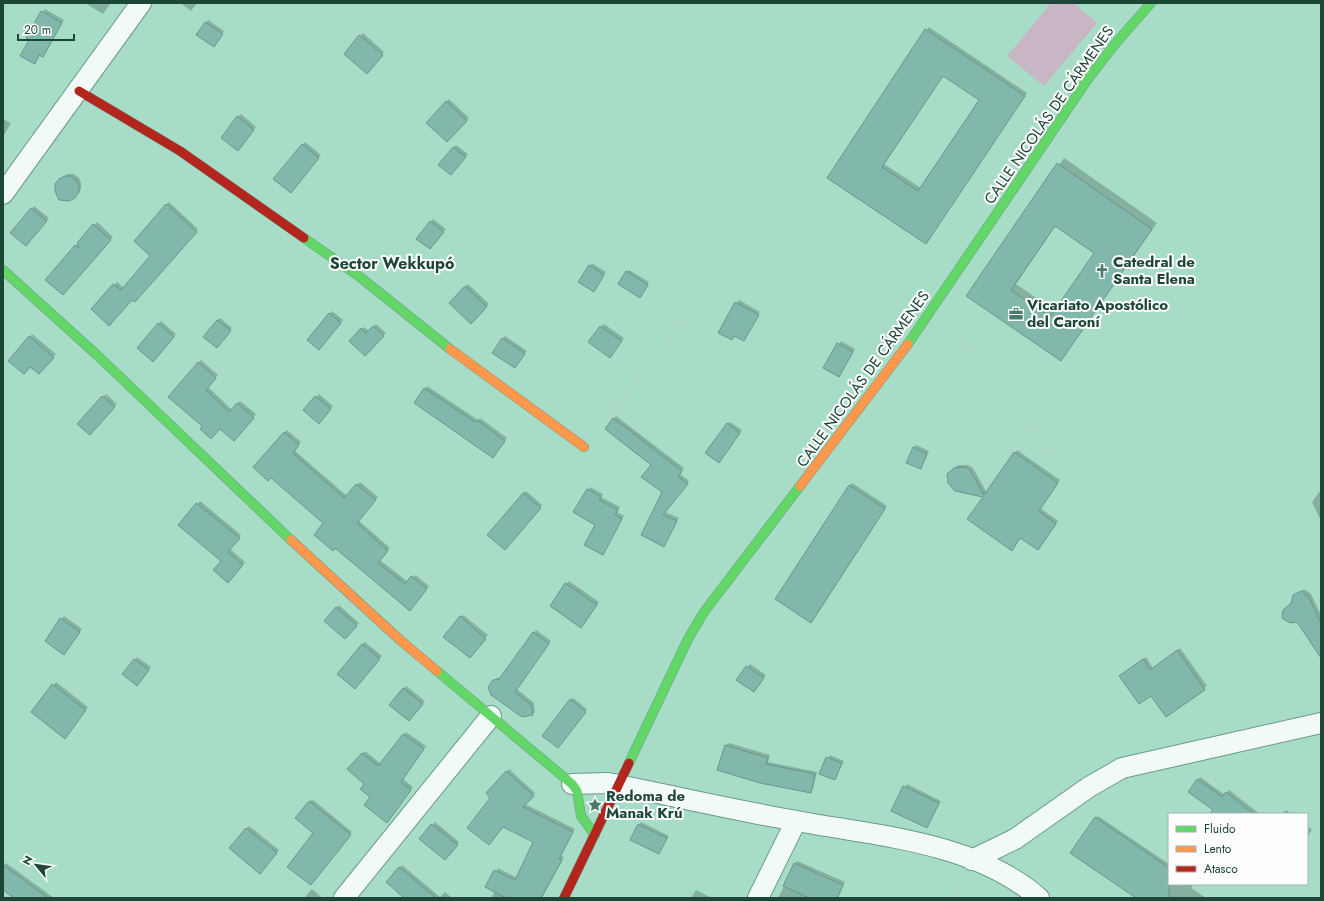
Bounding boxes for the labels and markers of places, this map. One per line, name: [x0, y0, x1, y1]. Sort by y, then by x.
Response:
place label: Catedral de Santa Elena: [1113, 251, 1195, 290]
church icon: Catedral de Santa Elena: [1094, 263, 1110, 279]
place label: Vicariato Apostólico del Caroní: [1026, 294, 1168, 333]
office icon: Vicariato Apostólico del Caroní: [1008, 306, 1024, 322]
place label: Redoma de Manak Krú: [606, 785, 686, 824]
place icon: Redoma de Manak Krú: [587, 797, 603, 813]

